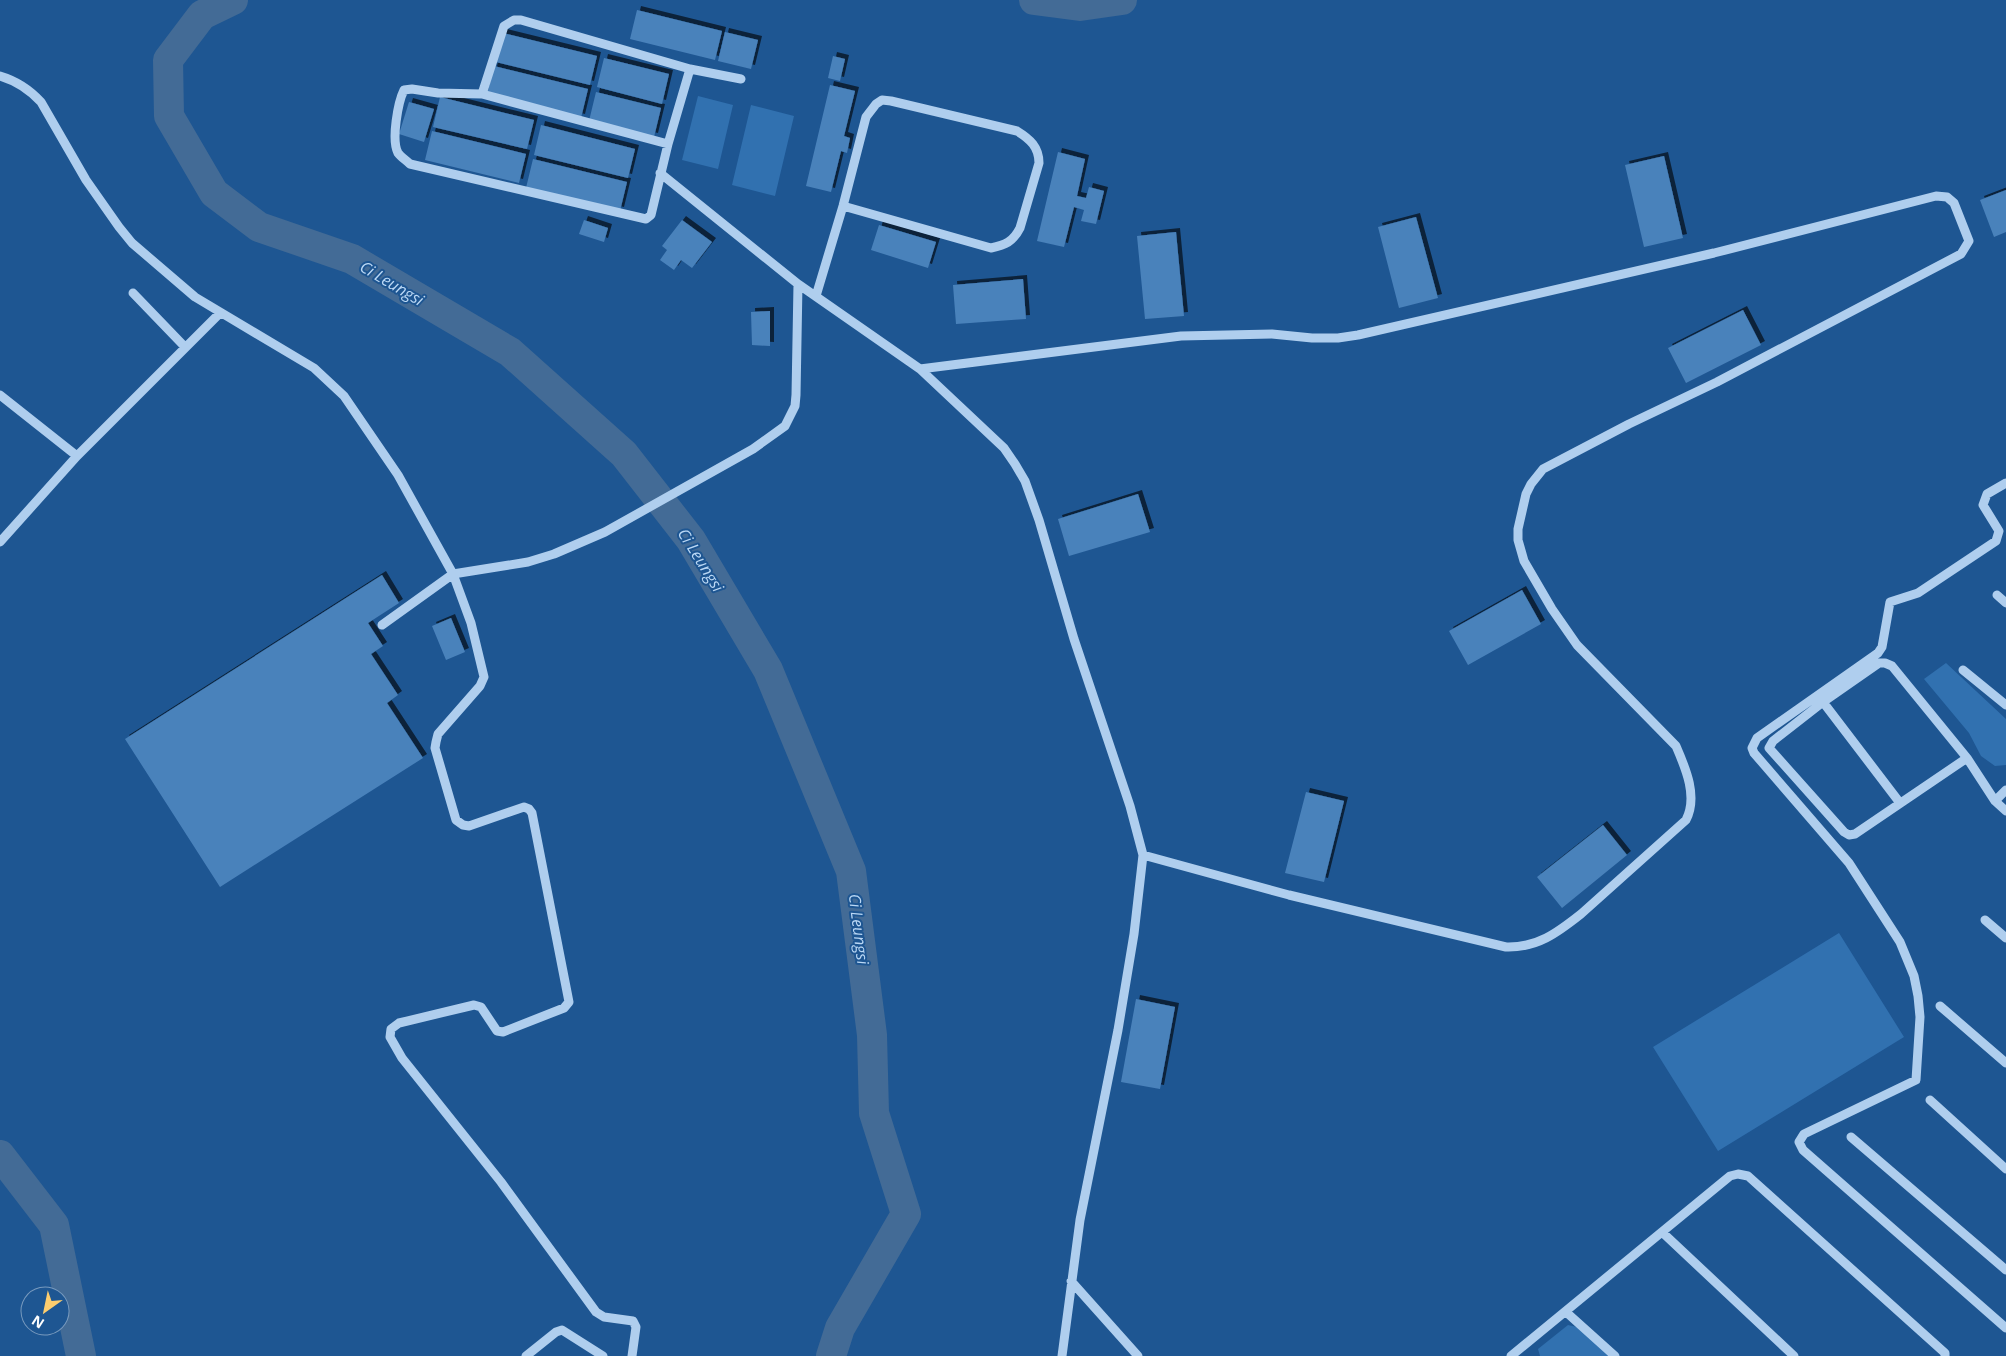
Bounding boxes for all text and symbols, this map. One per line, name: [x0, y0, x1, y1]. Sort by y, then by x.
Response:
water label: Ci Leungsi: [356, 255, 429, 311]
water label: Ci Leungsi: [673, 524, 730, 597]
water label: Ci Leungsi: [844, 892, 874, 966]
north arrow: [20, 1286, 70, 1336]
text: N: [28, 1311, 48, 1333]

